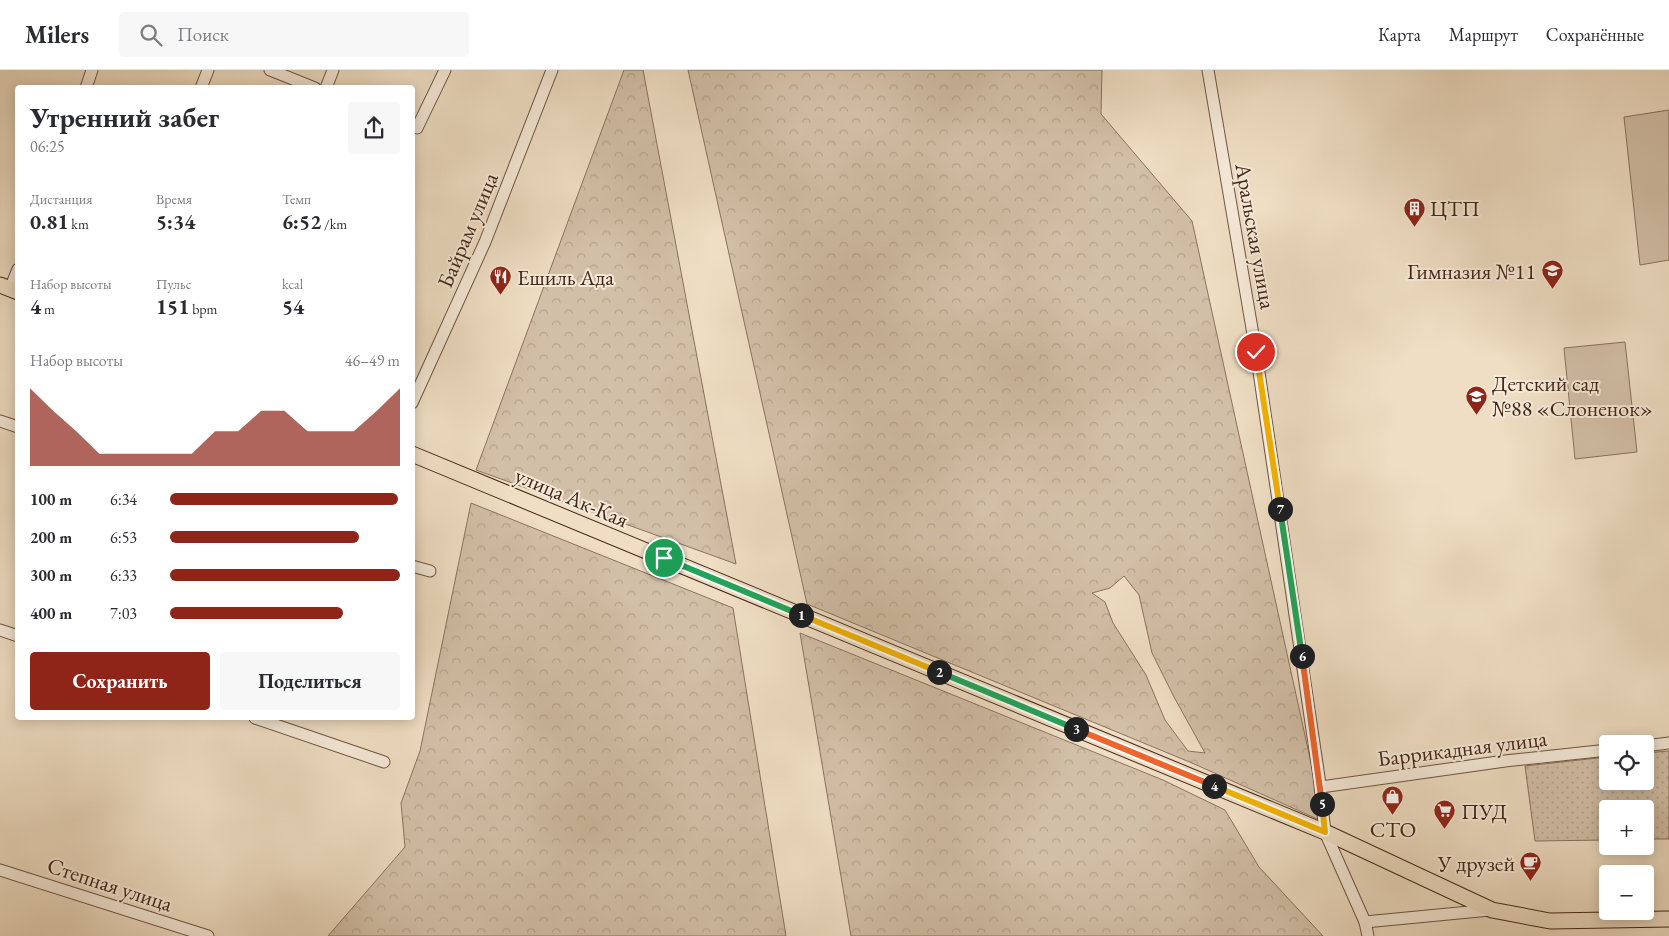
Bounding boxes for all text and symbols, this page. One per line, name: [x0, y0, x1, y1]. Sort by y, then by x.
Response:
search box: [119, 12, 469, 57]
text: Milers: [25, 19, 89, 50]
icon: search: [137, 21, 165, 49]
text: Поиск: [177, 22, 229, 47]
text: Карта: [1378, 23, 1421, 46]
text: Маршрут: [1449, 23, 1518, 46]
text: Сохранённые: [1546, 23, 1644, 46]
text: Утренний забег: [30, 99, 219, 135]
button: share: [348, 102, 400, 154]
text: 06:25: [30, 136, 65, 157]
street label: Аральская улица: [1228, 160, 1283, 312]
street label: Байрам улица: [430, 168, 505, 292]
text: Дистанция: [30, 190, 92, 208]
text: Время: [156, 190, 192, 208]
text: Темп: [282, 190, 311, 208]
place label: ЦТП: [1430, 194, 1480, 223]
building icon: ЦТП: [1402, 196, 1426, 227]
text: 0.81: [30, 208, 69, 235]
text: 5:34: [156, 208, 195, 235]
text: 6:52: [282, 208, 321, 235]
text: km: [69, 215, 89, 233]
text: /km: [321, 215, 347, 233]
place label: Гимназия №11: [1407, 257, 1536, 286]
school or university icon: Гимназия №11: [1540, 259, 1564, 290]
place label: Ешиль Ада: [517, 263, 614, 292]
restaurant icon: Ешиль Ада: [489, 265, 513, 296]
text: Набор высоты: [30, 275, 111, 293]
text: Пульс: [156, 275, 191, 293]
text: kcal: [282, 275, 303, 293]
text: 4: [30, 293, 41, 320]
text: 151: [156, 293, 189, 320]
text: 54: [282, 293, 304, 320]
text: m: [41, 300, 55, 318]
text: bpm: [189, 300, 218, 318]
pin: [1235, 331, 1277, 373]
icon: check: [1242, 338, 1270, 366]
text: Набор высоты: [30, 350, 123, 371]
text: 46–49 m: [345, 350, 400, 371]
place label: Детский сад №88 «Слоненок»: [1492, 369, 1653, 423]
school or university icon: Детский сад №88 «Слоненок»: [1464, 384, 1488, 415]
street label: улица Ак-Кая: [511, 461, 633, 534]
text: 100 m: [30, 489, 72, 510]
text: 6:34: [110, 489, 137, 510]
pin: 7: [1268, 496, 1292, 522]
text: 7: [1277, 500, 1284, 518]
text: 200 m: [30, 527, 72, 548]
text: 6:53: [110, 527, 137, 548]
pin: [643, 537, 685, 579]
icon: arrive: [650, 544, 678, 572]
text: 300 m: [30, 565, 72, 586]
text: 6:33: [110, 565, 137, 586]
pin: 1: [788, 602, 814, 628]
text: 400 m: [30, 603, 72, 624]
text: 7:03: [110, 603, 137, 624]
text: 1: [798, 606, 805, 624]
pin: 6: [1290, 644, 1314, 668]
text: 6: [1299, 647, 1306, 665]
button: Сохранить: [30, 652, 210, 710]
button: Поделиться: [220, 652, 400, 710]
pin: 2: [926, 660, 952, 684]
text: 2: [936, 663, 943, 681]
pin: 3: [1064, 716, 1088, 742]
text: 3: [1073, 720, 1080, 738]
street label: Баррикадная улица: [1375, 724, 1549, 773]
map controls: [1599, 735, 1654, 920]
button: locate: [1599, 735, 1654, 790]
pin: 4: [1202, 774, 1226, 798]
text: 4: [1211, 777, 1218, 795]
shop icon: СТО: [1381, 784, 1405, 815]
pin: 5: [1310, 792, 1334, 816]
text: 5: [1319, 795, 1326, 813]
place label: ПУД: [1461, 797, 1507, 826]
supermarket icon: ПУД: [1433, 799, 1457, 830]
button: +: [1599, 800, 1654, 855]
place label: СТО: [1370, 815, 1416, 844]
place label: У друзей: [1437, 849, 1515, 878]
street label: Степная улица: [43, 851, 176, 918]
cafe icon: У друзей: [1519, 851, 1543, 882]
button: −: [1599, 865, 1654, 920]

